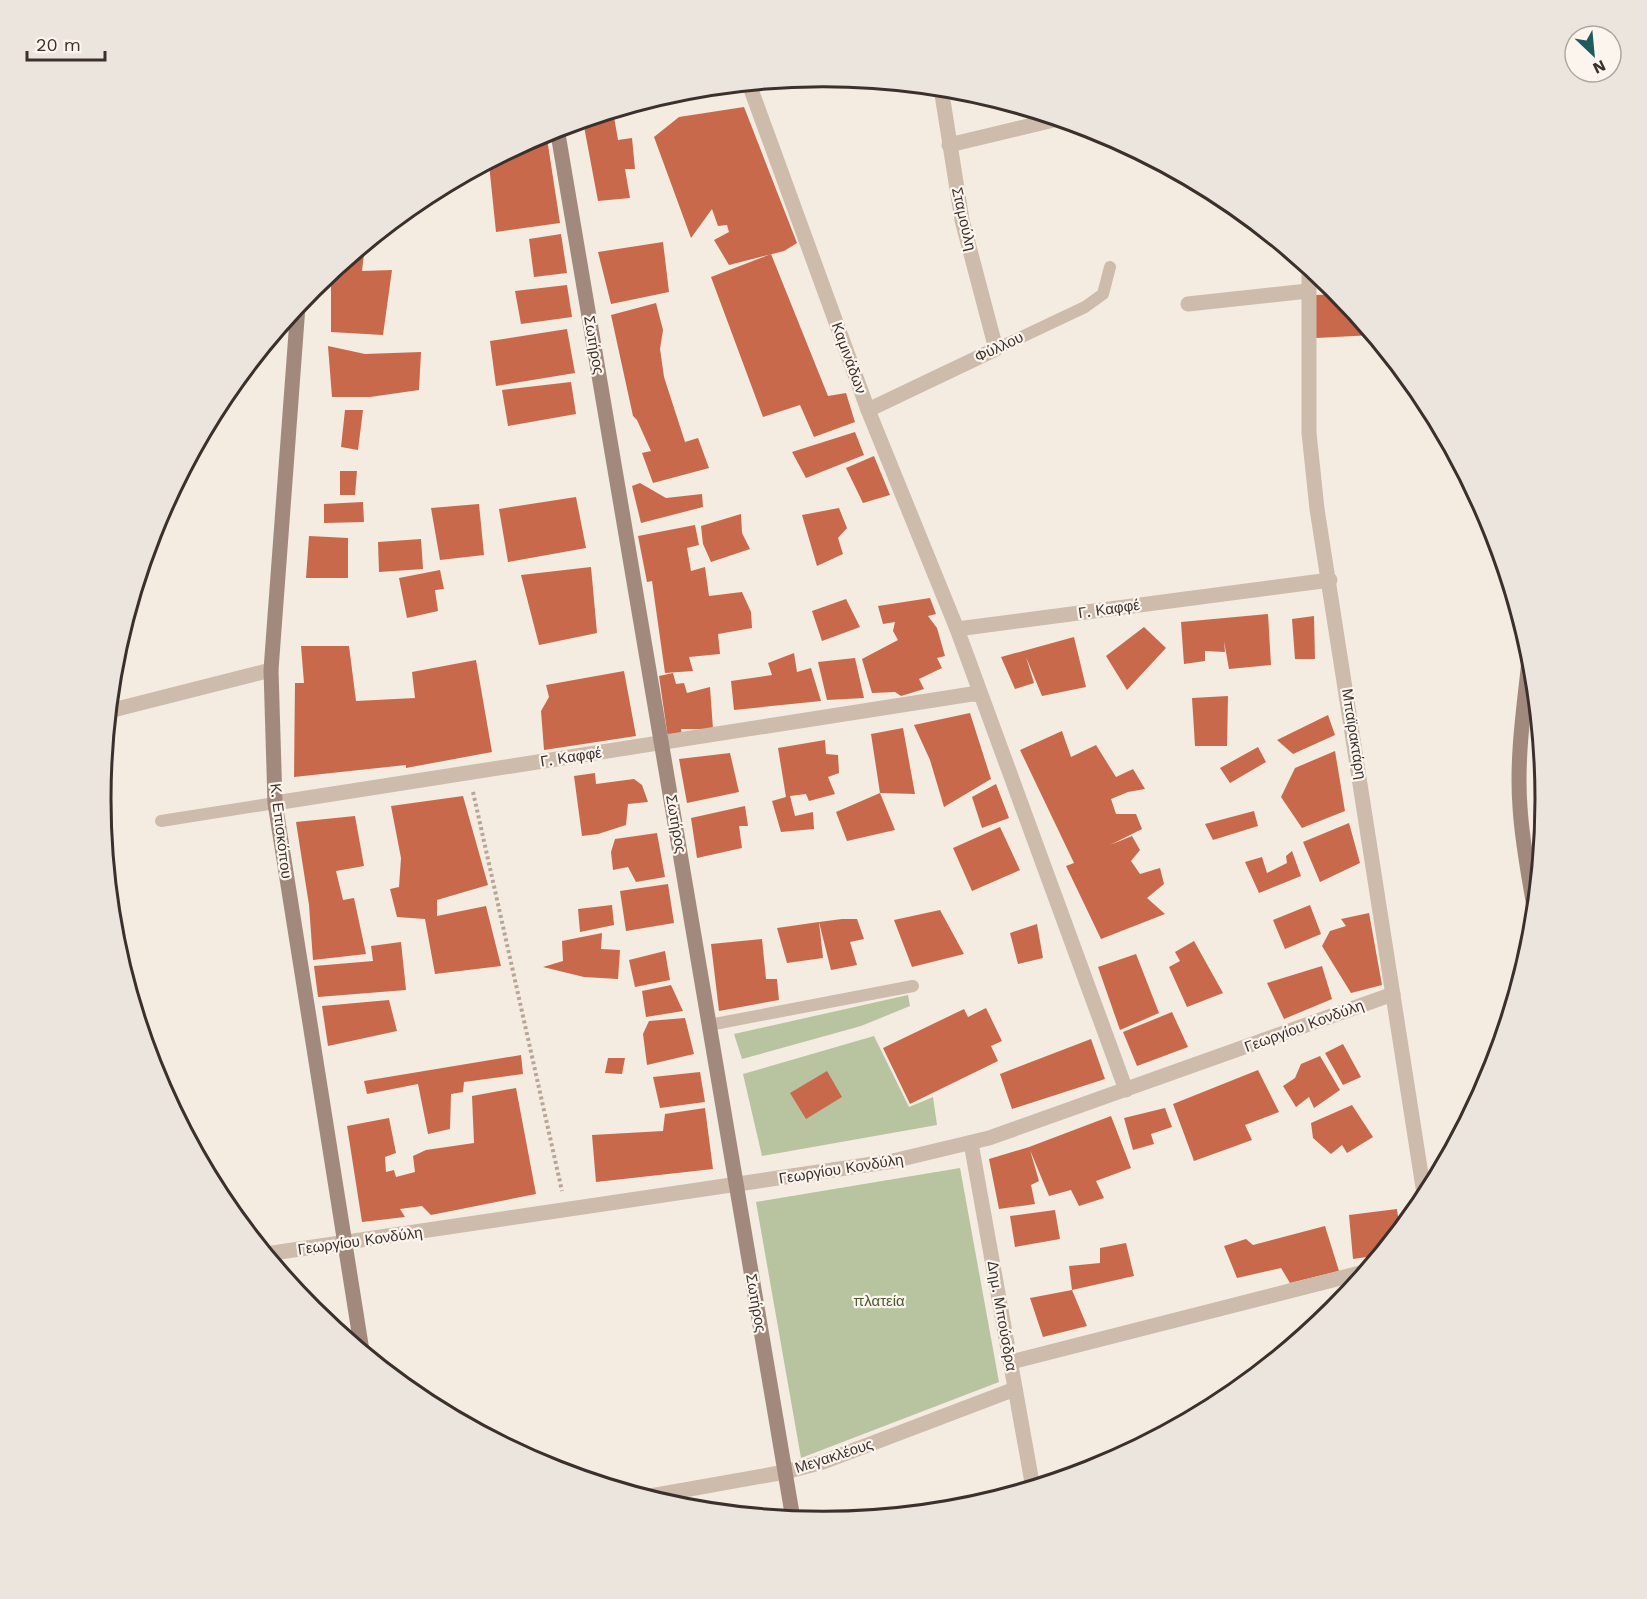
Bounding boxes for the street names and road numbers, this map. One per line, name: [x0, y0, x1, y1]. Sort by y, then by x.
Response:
street label: Σταμούλη: [948, 185, 980, 253]
street label: Σωτήρος: [580, 314, 608, 376]
street label: Καμινάδων: [828, 320, 870, 396]
street label: Φύλλου: [972, 328, 1026, 366]
street label: Γ. Καφφέ: [1077, 596, 1141, 622]
street label: Μπαϊρακτάρη: [1338, 687, 1370, 781]
street label: Γ. Καφφέ: [539, 743, 603, 771]
street label: Κ. Επισκόπου: [266, 782, 296, 880]
street label: Σωτήρος: [662, 793, 690, 855]
street label: Γεωργίου Κονδύλη: [1242, 996, 1366, 1056]
street label: Γεωργίου Κονδύλη: [777, 1150, 905, 1188]
street label: Γεωργίου Κονδύλη: [296, 1223, 424, 1259]
street label: Δημ. Μπούσδρα: [983, 1259, 1021, 1373]
street label: Σωτήρος: [742, 1272, 770, 1334]
street label: Μεγακλέους: [793, 1435, 875, 1477]

